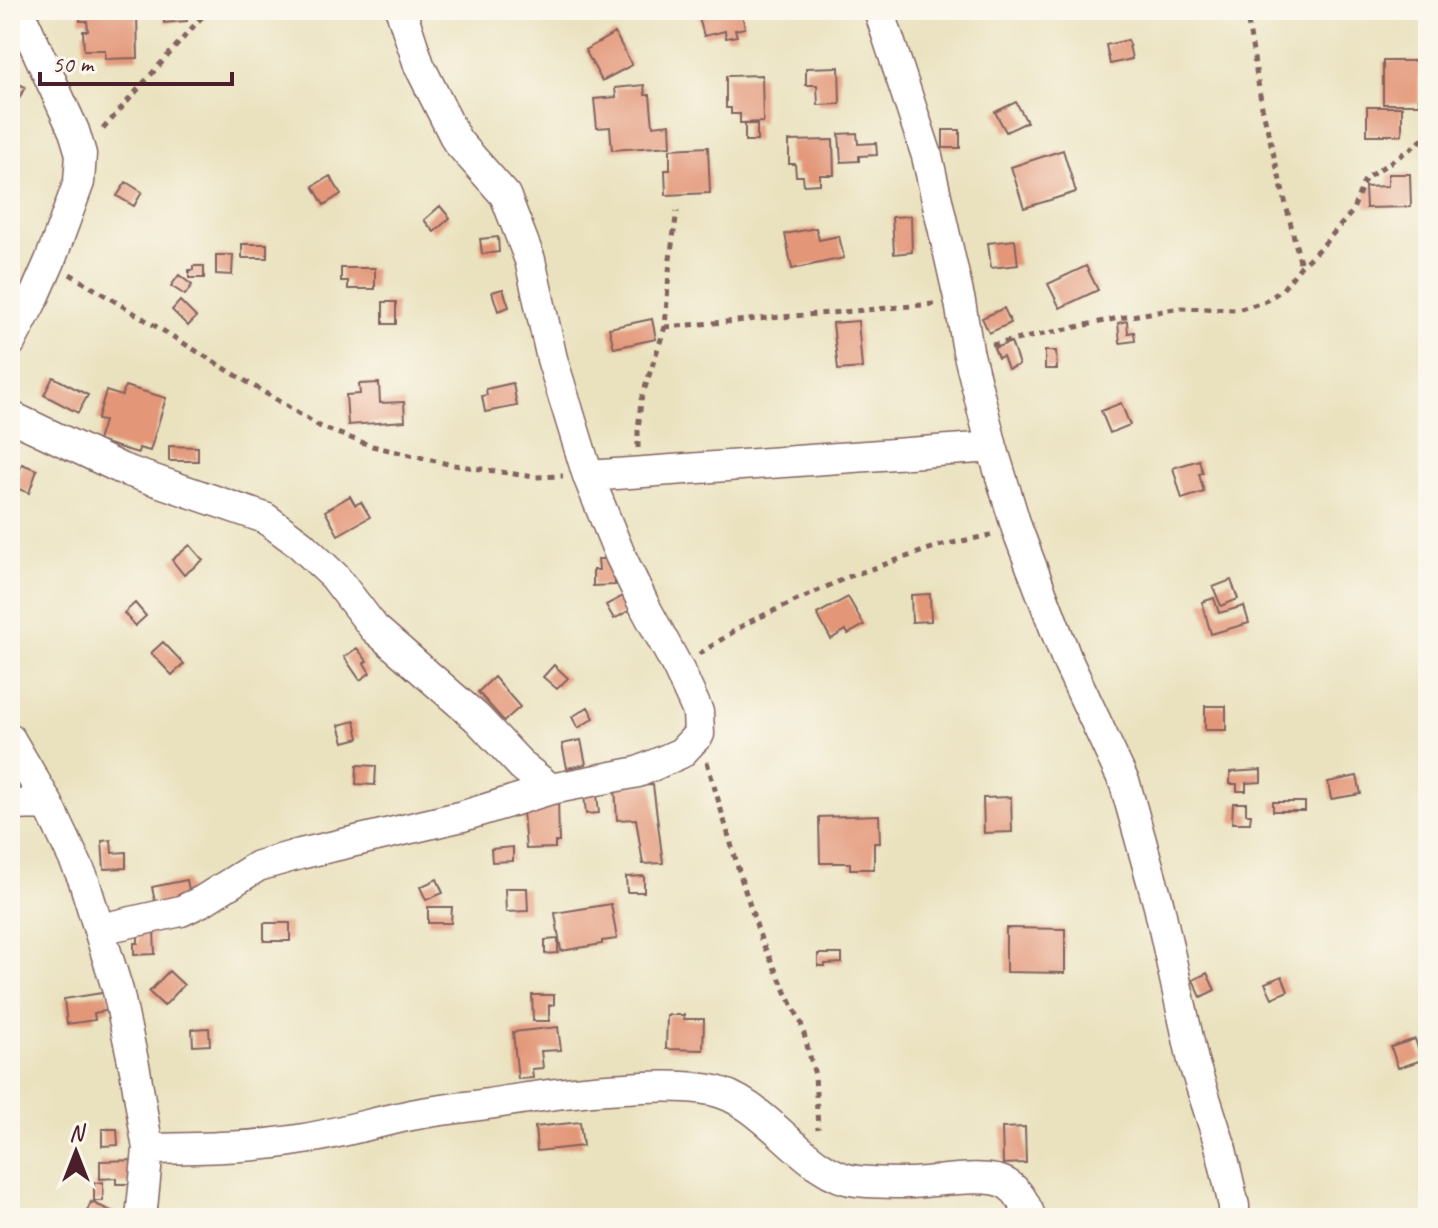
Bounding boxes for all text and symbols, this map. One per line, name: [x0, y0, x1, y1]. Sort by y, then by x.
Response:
scale bar: [40, 36, 232, 86]
text: 50 m: [52, 49, 95, 79]
north arrow: [36, 1112, 116, 1192]
text: N: [69, 1119, 86, 1147]

